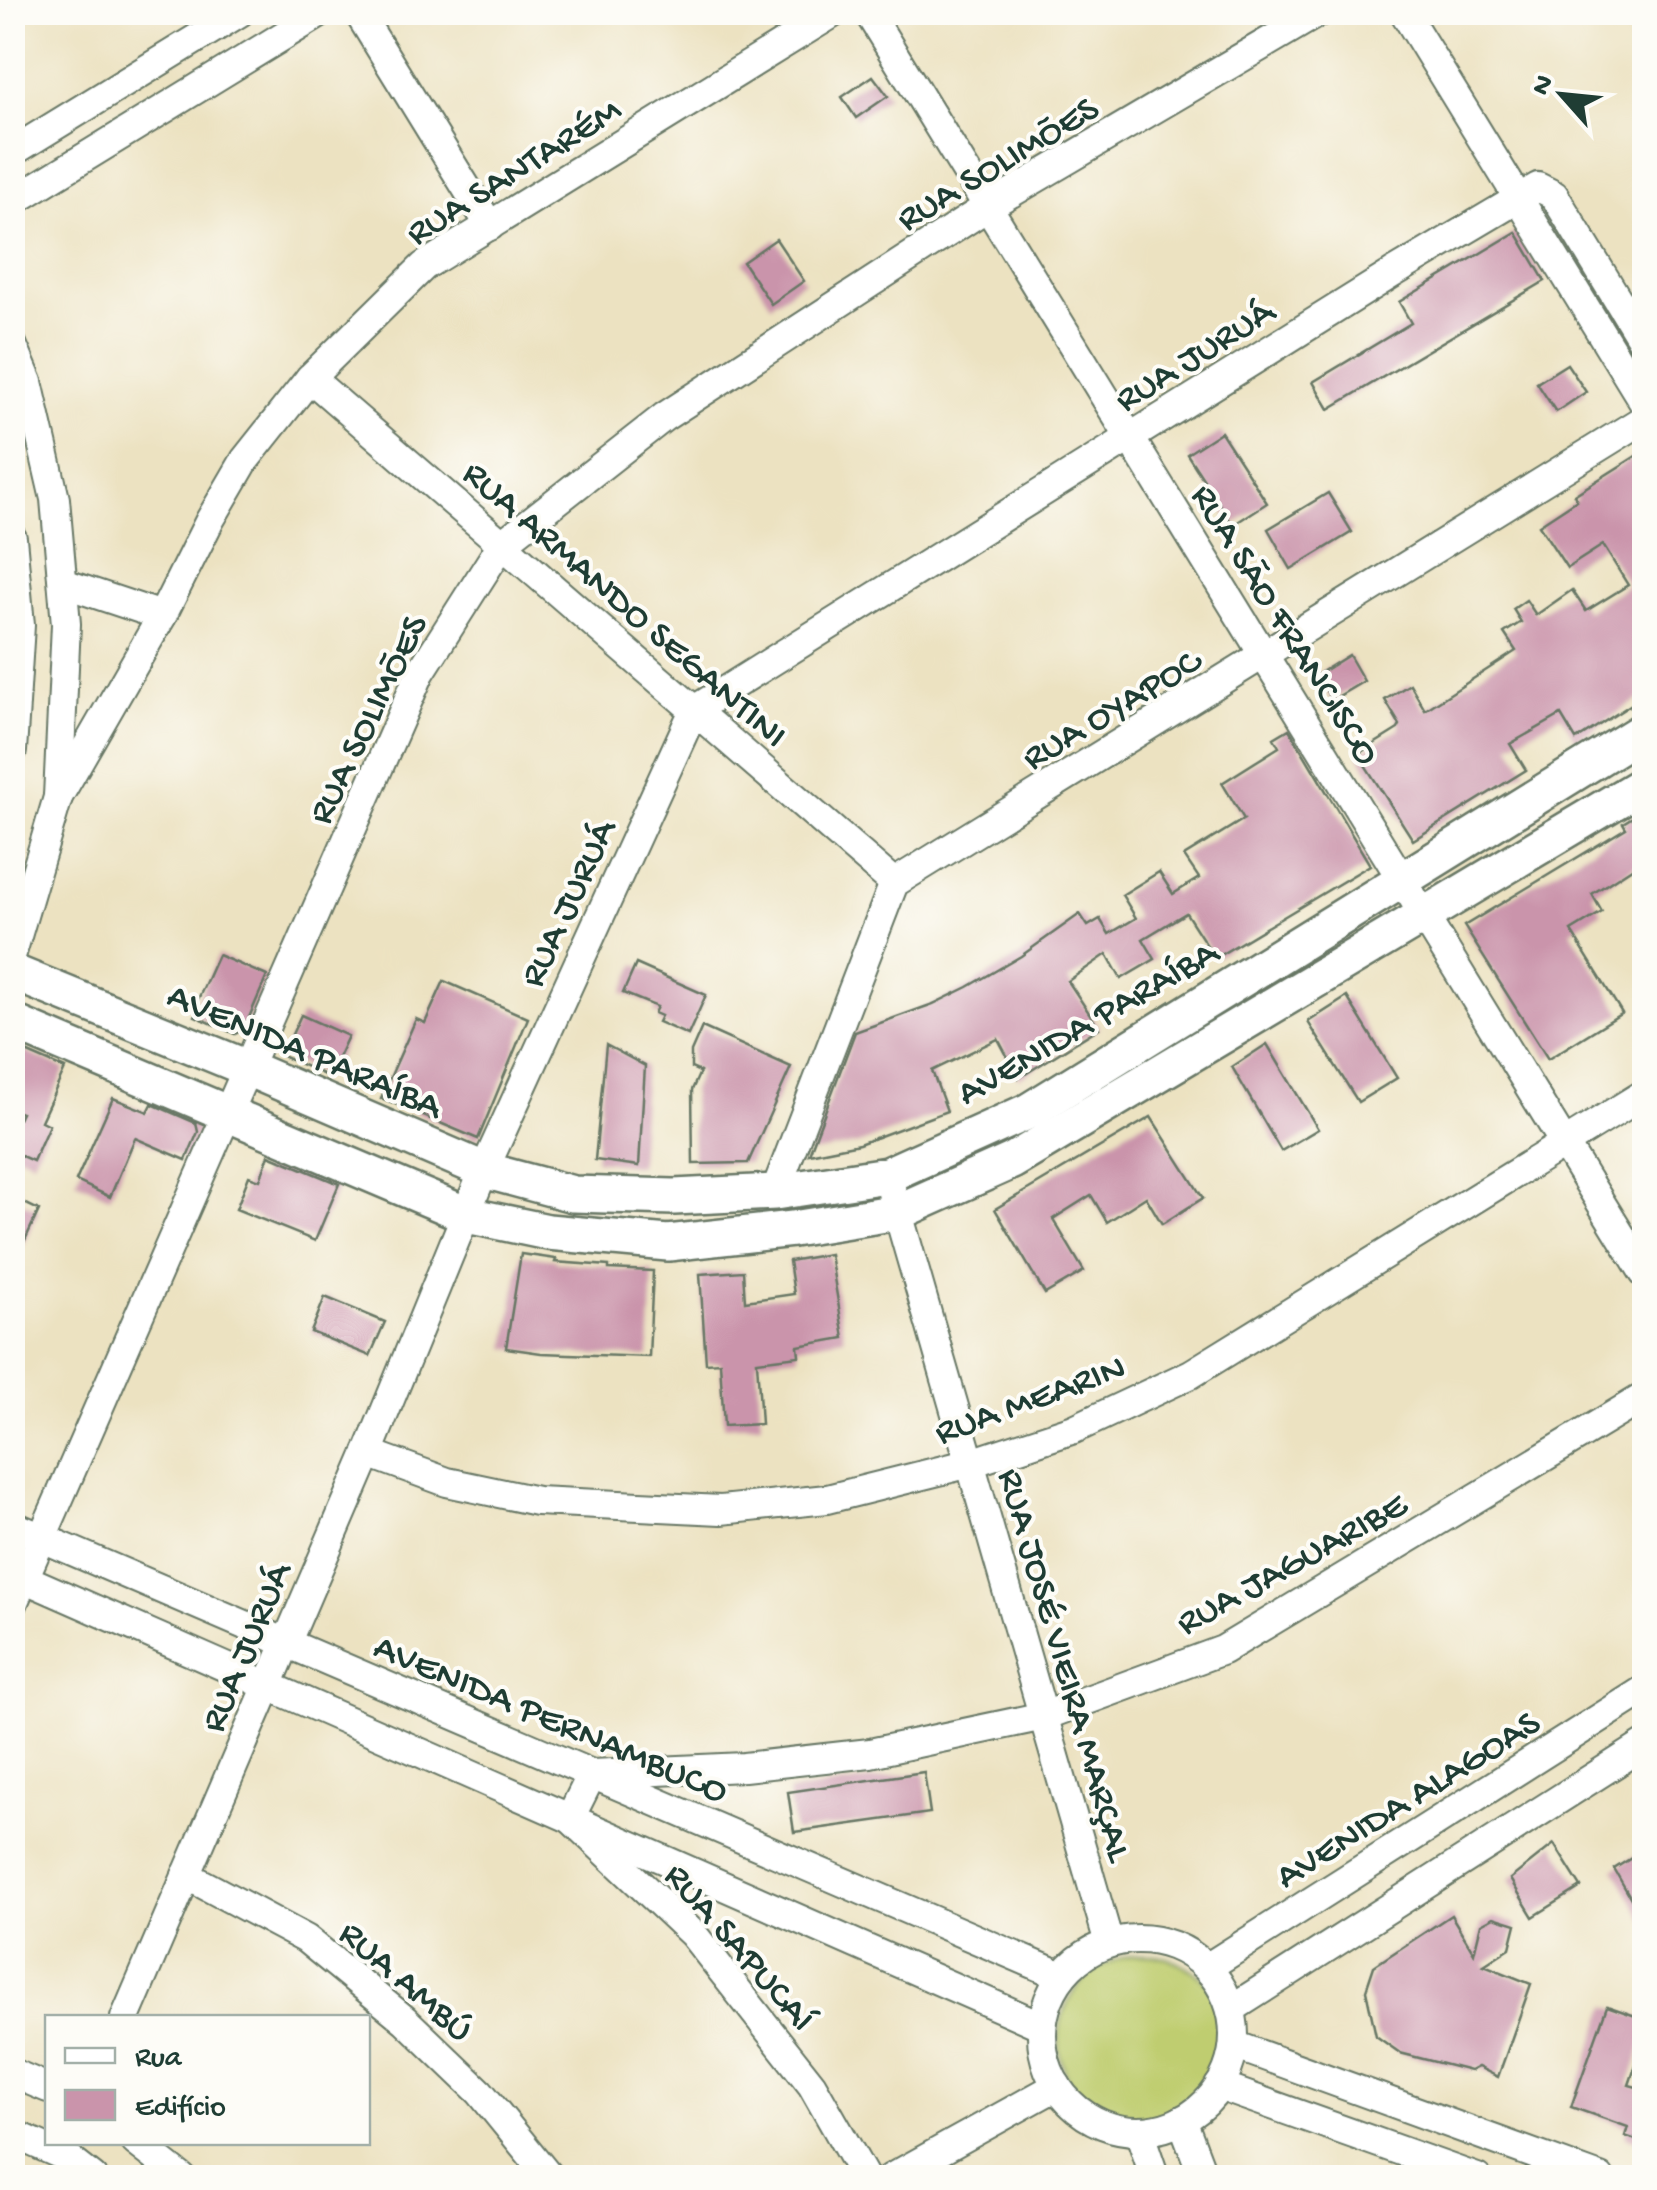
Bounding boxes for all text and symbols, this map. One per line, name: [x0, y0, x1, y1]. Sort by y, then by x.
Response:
north arrow: [1512, 45, 1612, 145]
text: N: [1525, 70, 1563, 101]
street label: RUA SOLIMÕES: [890, 89, 1108, 244]
street label: RUA SANTARÉM: [400, 90, 631, 258]
street label: RUA JURUÁ: [1108, 290, 1286, 424]
street label: RUA ARMANDO SEGANTINI: [452, 453, 794, 760]
street label: RUA SÃO FRANCISCO: [1179, 478, 1387, 775]
street label: RUA SOLIMÕES: [301, 608, 440, 832]
street label: RUA OYAPOC: [1016, 640, 1212, 783]
street label: RUA JURUÁ: [513, 812, 629, 995]
street label: AVENIDA PARAÍBA: [951, 931, 1230, 1118]
street label: AVENIDA PARAÍBA: [160, 976, 450, 1132]
street label: RUA MEARIN: [930, 1348, 1132, 1457]
street label: RUA JOSÉ VIEIRA MARÇAL: [985, 1464, 1140, 1869]
street label: RUA JAGUARIBE: [1170, 1484, 1417, 1648]
street label: RUA JURUÁ: [193, 1555, 305, 1740]
street label: AVENIDA PERNAMBUCO: [366, 1627, 733, 1816]
street label: AVENIDA ALAGOAS: [1269, 1703, 1550, 1901]
street label: RUA SAPUCAÍ: [653, 1856, 822, 2042]
street label: RUA AMBÚ: [328, 1913, 480, 2054]
legend: [45, 2015, 370, 2145]
text: Rua: [135, 2042, 183, 2077]
text: Edifício: [135, 2092, 226, 2127]

